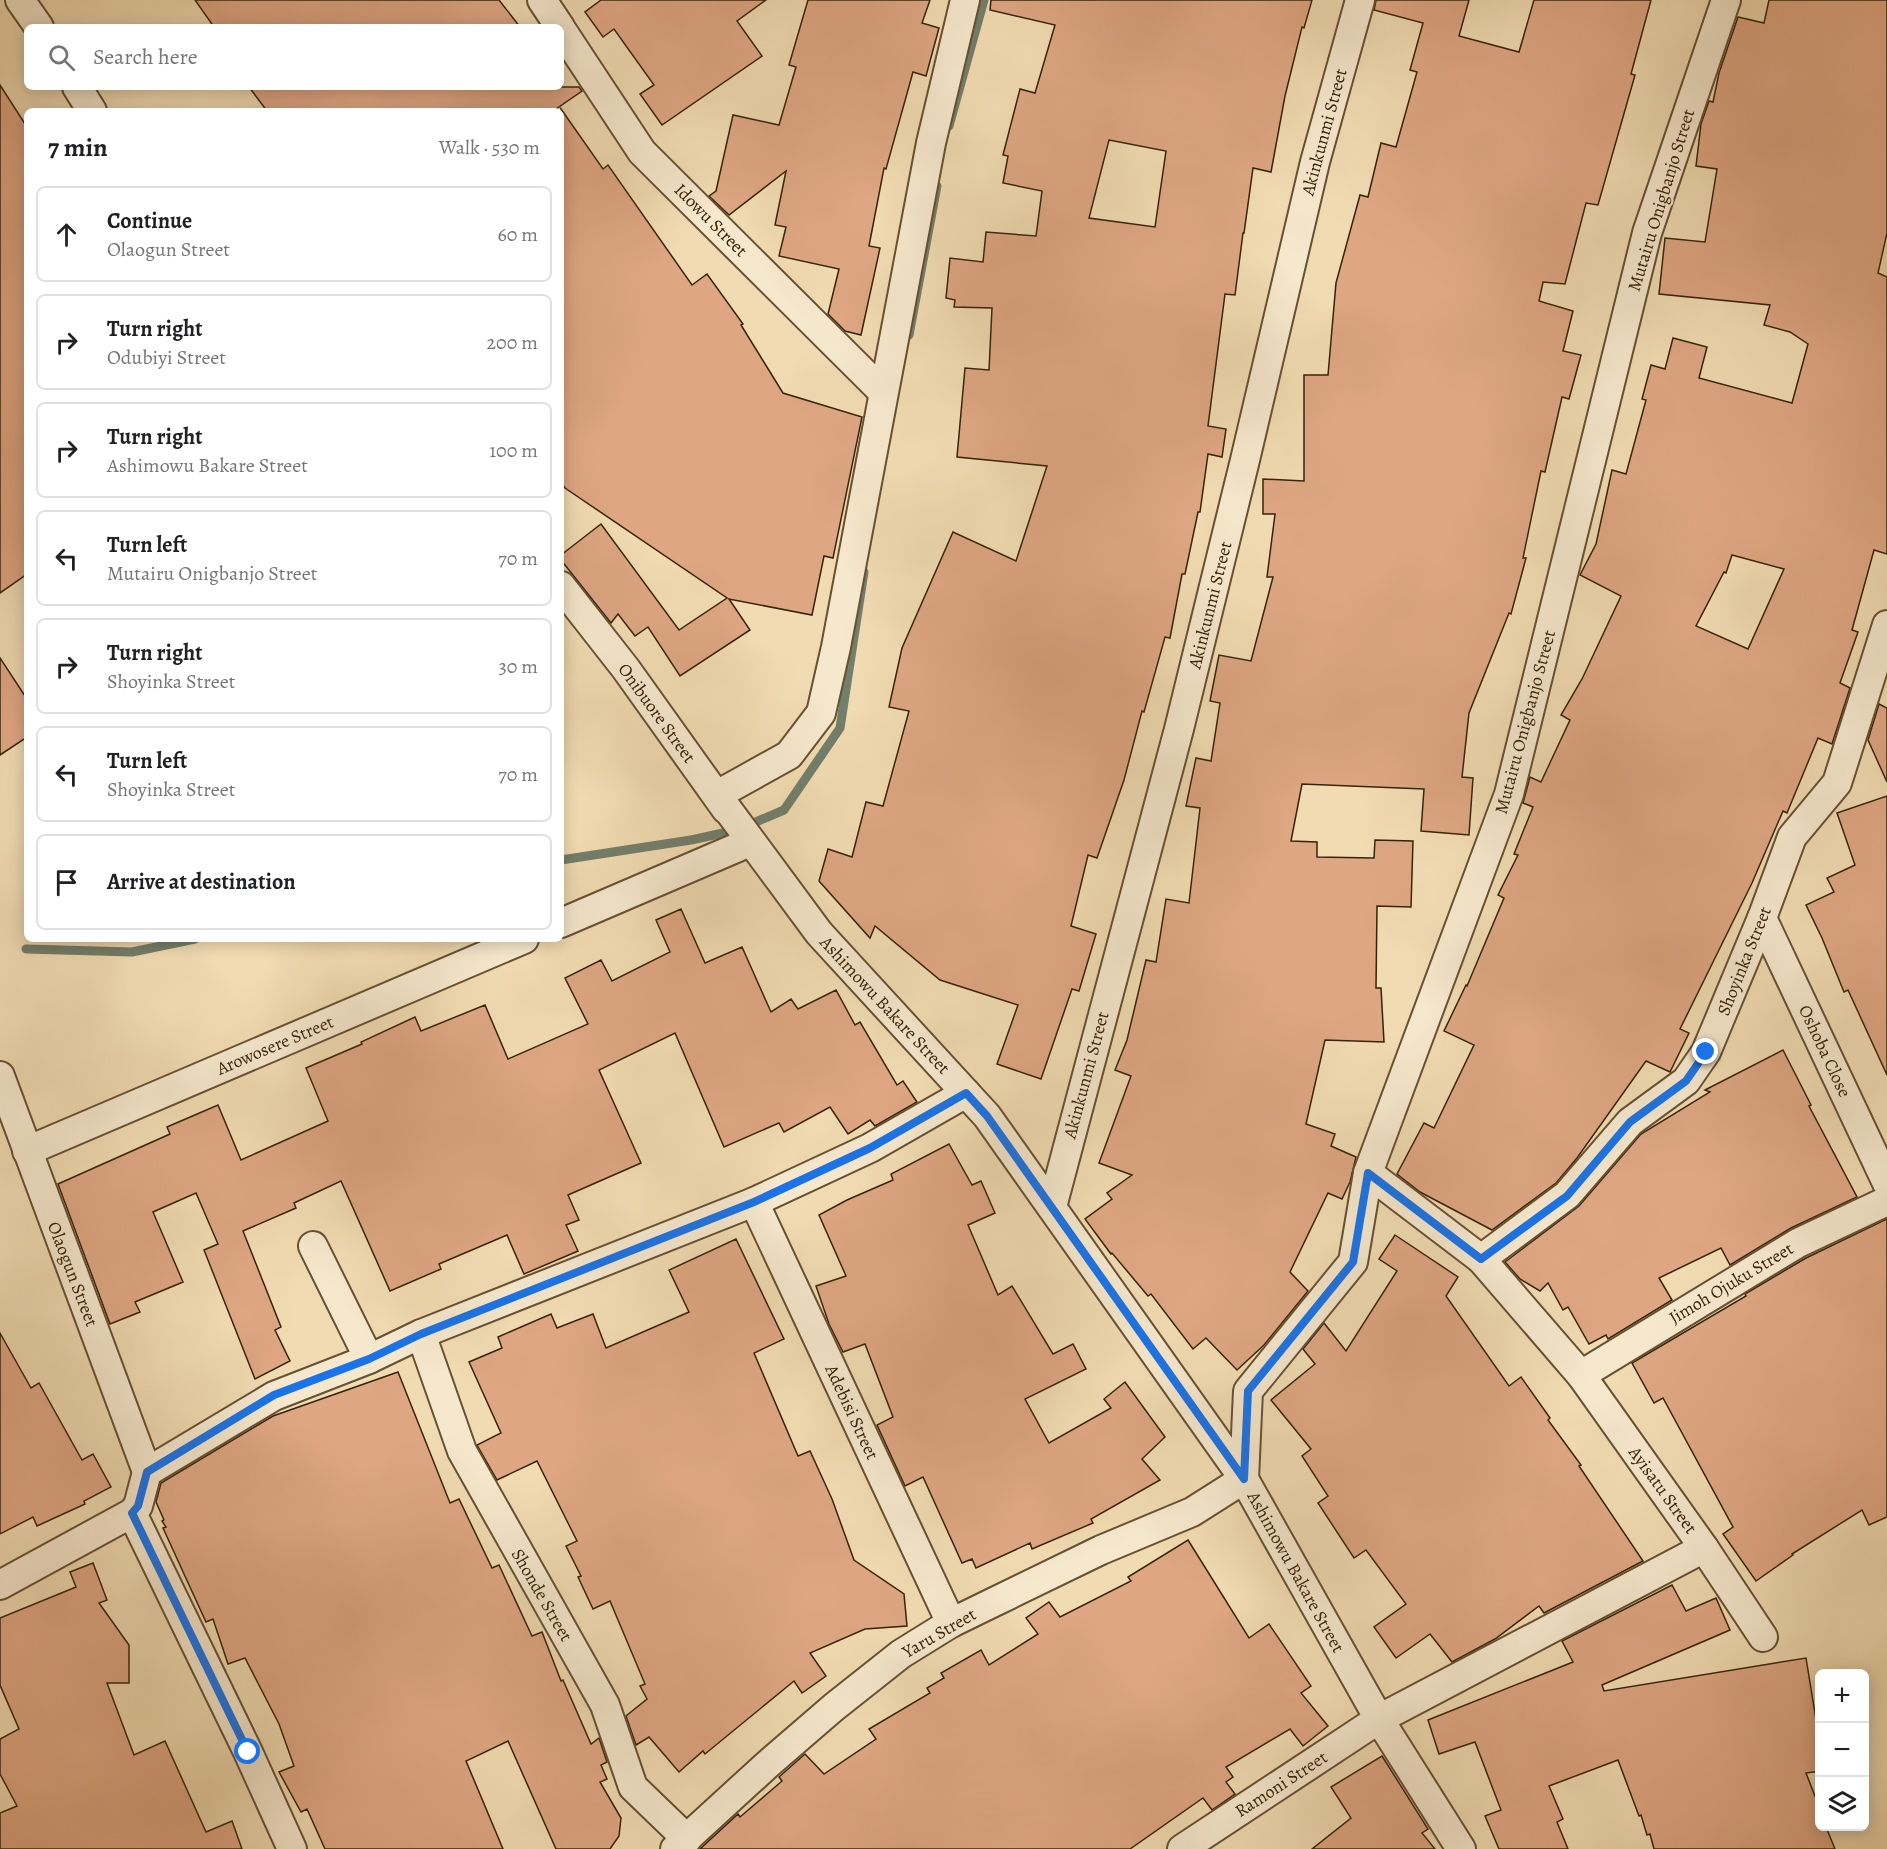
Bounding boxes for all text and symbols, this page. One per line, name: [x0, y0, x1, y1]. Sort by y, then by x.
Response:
search box: [24, 24, 564, 90]
icon: search: [45, 41, 78, 74]
text: Search here: [93, 42, 198, 72]
street label: Akinkunmi Street: [1295, 66, 1352, 199]
street label: Mutairu Onigbanjo Street: [1622, 106, 1700, 294]
text: 7 min: [48, 130, 108, 165]
text: Walk · 530 m: [439, 134, 540, 161]
street label: Idowu Street: [669, 178, 753, 262]
text: Continue: [107, 206, 192, 236]
icon: ahead: [50, 218, 83, 251]
text: 60 m: [498, 221, 538, 248]
text: Olaogun Street: [107, 236, 230, 263]
text: Turn right: [107, 314, 203, 344]
icon: right: [50, 326, 83, 359]
text: 200 m: [487, 329, 538, 356]
text: Odubiyi Street: [107, 344, 226, 371]
text: Turn right: [107, 422, 203, 452]
icon: right: [50, 434, 83, 467]
text: 100 m: [489, 437, 538, 464]
text: Ashimowu Bakare Street: [107, 452, 308, 479]
text: Turn left: [107, 530, 187, 560]
street label: Akinkunmi Street: [1182, 539, 1237, 672]
icon: left: [50, 542, 83, 575]
text: 70 m: [498, 545, 538, 572]
text: Mutairu Onigbanjo Street: [107, 560, 317, 587]
street label: Mutairu Onigbanjo Street: [1489, 627, 1561, 817]
text: Turn right: [107, 638, 203, 668]
icon: right: [50, 650, 83, 683]
text: 30 m: [498, 653, 538, 680]
street label: Onibuore Street: [613, 658, 701, 768]
text: Shoyinka Street: [107, 668, 235, 695]
text: Turn left: [107, 746, 187, 776]
icon: left: [50, 758, 83, 791]
text: 70 m: [498, 761, 538, 788]
text: Shoyinka Street: [107, 776, 235, 803]
icon: arrive: [50, 866, 83, 899]
text: Arrive at destination: [107, 867, 296, 897]
street label: Shoyinka Street: [1711, 903, 1777, 1019]
street label: Ashimowu Bakare Street: [814, 930, 955, 1079]
street label: Oshoba Close: [1793, 1001, 1857, 1101]
street label: Akinkunmi Street: [1057, 1009, 1114, 1142]
street label: Arowosere Street: [212, 1010, 337, 1081]
route end: [1692, 1038, 1718, 1064]
street label: Olaogun Street: [42, 1218, 104, 1330]
street label: Jimoh Ojuku Street: [1664, 1236, 1798, 1330]
street label: Adebisi Street: [819, 1360, 885, 1463]
street label: Ayisatu Street: [1623, 1441, 1703, 1539]
street label: Ashimowu Bakare Street: [1241, 1486, 1350, 1657]
street label: Shonde Street: [506, 1544, 578, 1646]
street label: Yaru Street: [897, 1602, 980, 1664]
map controls: [1815, 1669, 1869, 1831]
button: +: [1815, 1669, 1869, 1723]
button: −: [1815, 1723, 1869, 1777]
route start: [234, 1738, 260, 1764]
street label: Ramoni Street: [1230, 1745, 1332, 1823]
button: layers: [1815, 1777, 1869, 1831]

